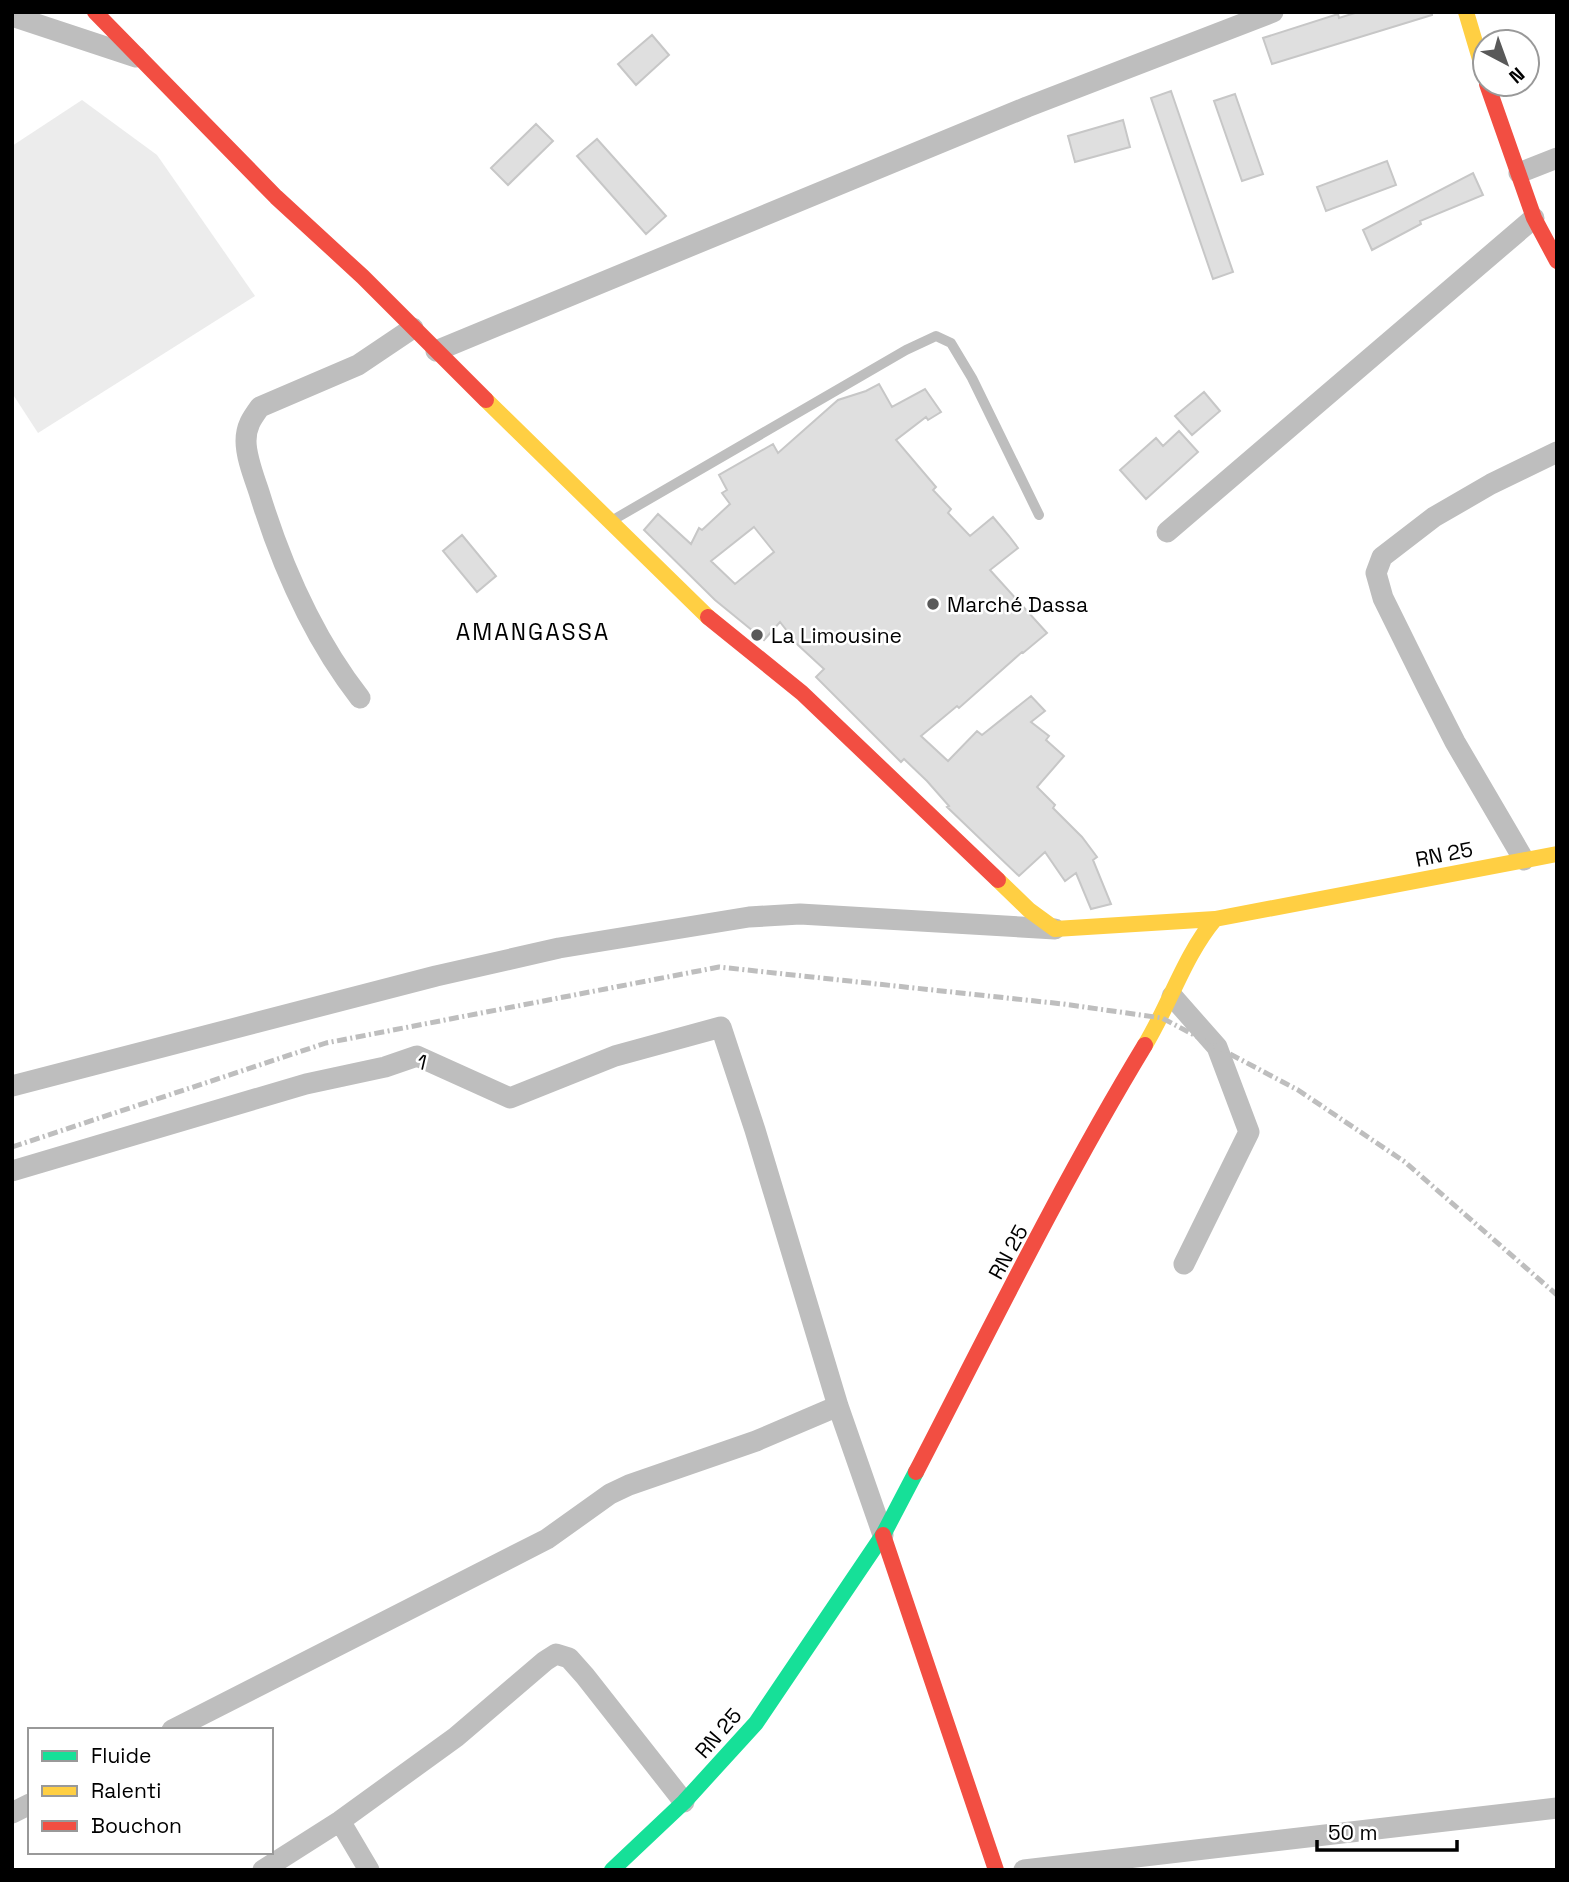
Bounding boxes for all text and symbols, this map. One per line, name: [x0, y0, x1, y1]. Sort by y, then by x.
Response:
north arrow: [1471, 28, 1541, 98]
text: N: [1504, 62, 1530, 89]
place label: Marché Dassa: [947, 591, 1088, 618]
marker: Marché Dassa: [925, 596, 941, 612]
district label: AMANGASSA: [456, 617, 610, 647]
place label: La Limousine: [771, 622, 902, 649]
marker: La Limousine: [749, 627, 765, 643]
street label: RN 25: [1413, 835, 1475, 873]
street label: 1: [415, 1048, 429, 1076]
street label: RN 25: [982, 1220, 1034, 1284]
street label: RN 25: [689, 1702, 747, 1764]
legend: [28, 1728, 273, 1854]
text: Fluide: [91, 1742, 151, 1769]
text: Ralenti: [91, 1777, 161, 1804]
scale bar: [1317, 1808, 1457, 1852]
text: Bouchon: [91, 1812, 182, 1839]
text: 50 m: [1328, 1819, 1378, 1846]

